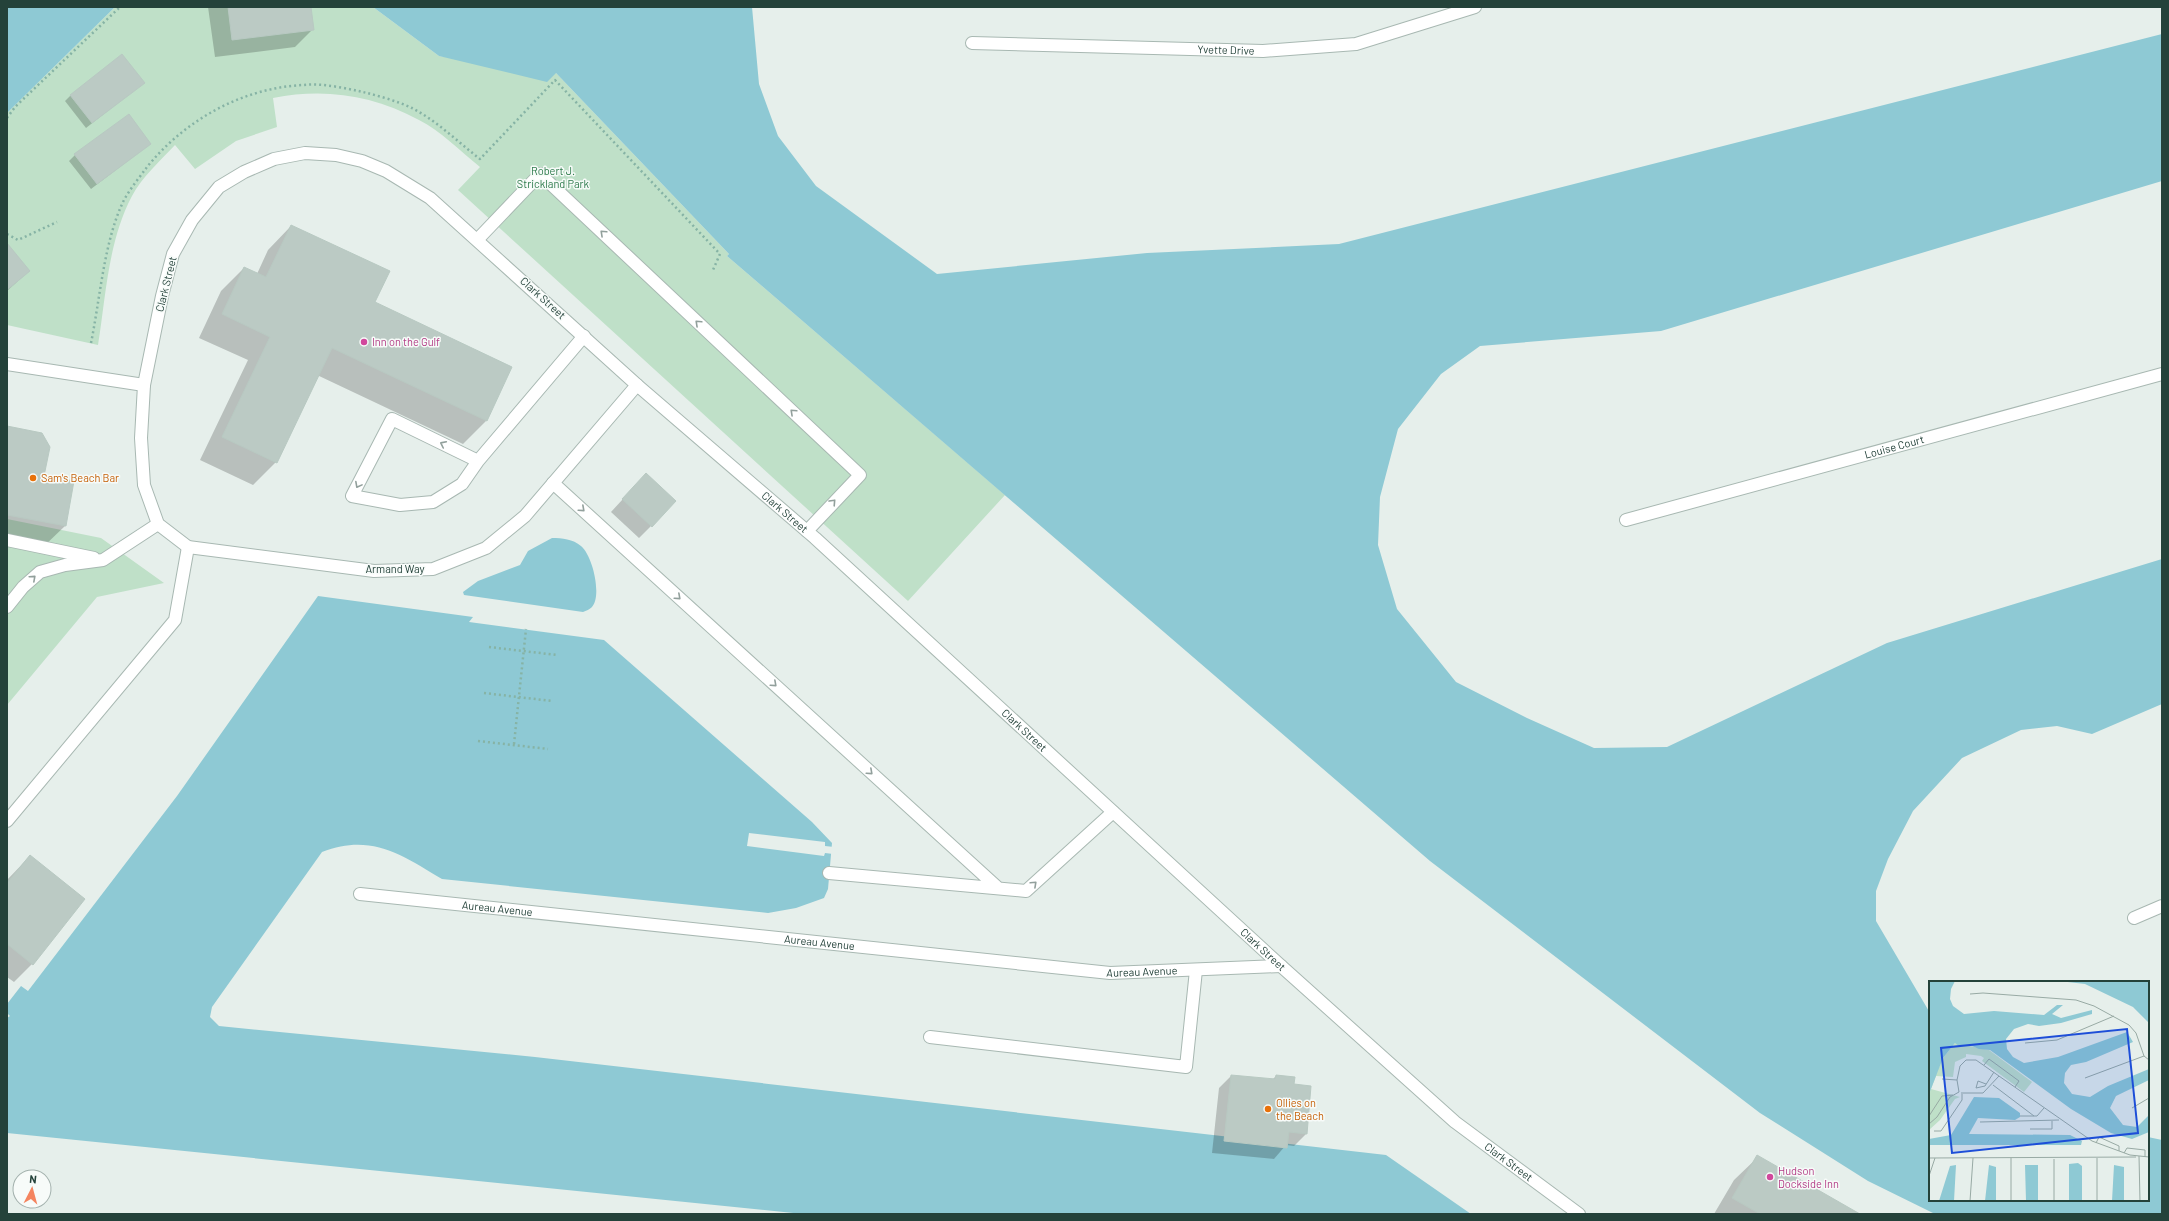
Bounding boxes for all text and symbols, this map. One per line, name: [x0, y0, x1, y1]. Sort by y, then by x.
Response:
street label: Yvette Drive: [1197, 42, 1255, 57]
park label: Robert J. Strickland Park: [517, 164, 590, 190]
one-way arrow: [600, 231, 608, 238]
street label: Clark Street: [152, 255, 179, 313]
street label: Clark Street: [518, 274, 569, 321]
one-way arrow: [695, 320, 703, 327]
place label: Inn on the Gulf: [372, 335, 440, 348]
marker: Inn on the Gulf: [359, 337, 369, 347]
one-way arrow: [790, 409, 797, 416]
street label: Louise Court: [1863, 432, 1925, 461]
one-way arrow: [439, 441, 447, 449]
place label: Sam's Beach Bar: [41, 471, 119, 484]
marker: Sam's Beach Bar: [28, 473, 38, 483]
one-way arrow: [355, 481, 363, 488]
street label: Clark Street: [759, 488, 811, 535]
one-way arrow: [829, 500, 836, 507]
one-way arrow: [577, 505, 585, 512]
street label: Armand Way: [365, 562, 425, 575]
one-way arrow: [28, 576, 36, 583]
one-way arrow: [673, 592, 681, 600]
one-way arrow: [769, 680, 777, 687]
street label: Clark Street: [999, 706, 1050, 754]
one-way arrow: [865, 767, 873, 775]
one-way arrow: [1029, 882, 1037, 889]
street label: Aureau Avenue: [461, 898, 533, 918]
street label: Clark Street: [1238, 925, 1289, 973]
street label: Aureau Avenue: [783, 932, 856, 952]
street label: Aureau Avenue: [1106, 963, 1178, 979]
inset map: [1929, 981, 2149, 1201]
place label: Ollies on the Beach: [1276, 1096, 1324, 1122]
marker: Ollies on the Beach: [1263, 1104, 1273, 1114]
street label: Clark Street: [1482, 1139, 1536, 1184]
place label: Hudson Dockside Inn: [1778, 1164, 1839, 1190]
north arrow: [12, 1169, 52, 1209]
text: N: [29, 1172, 37, 1185]
marker: Hudson Dockside Inn: [1765, 1172, 1775, 1182]

